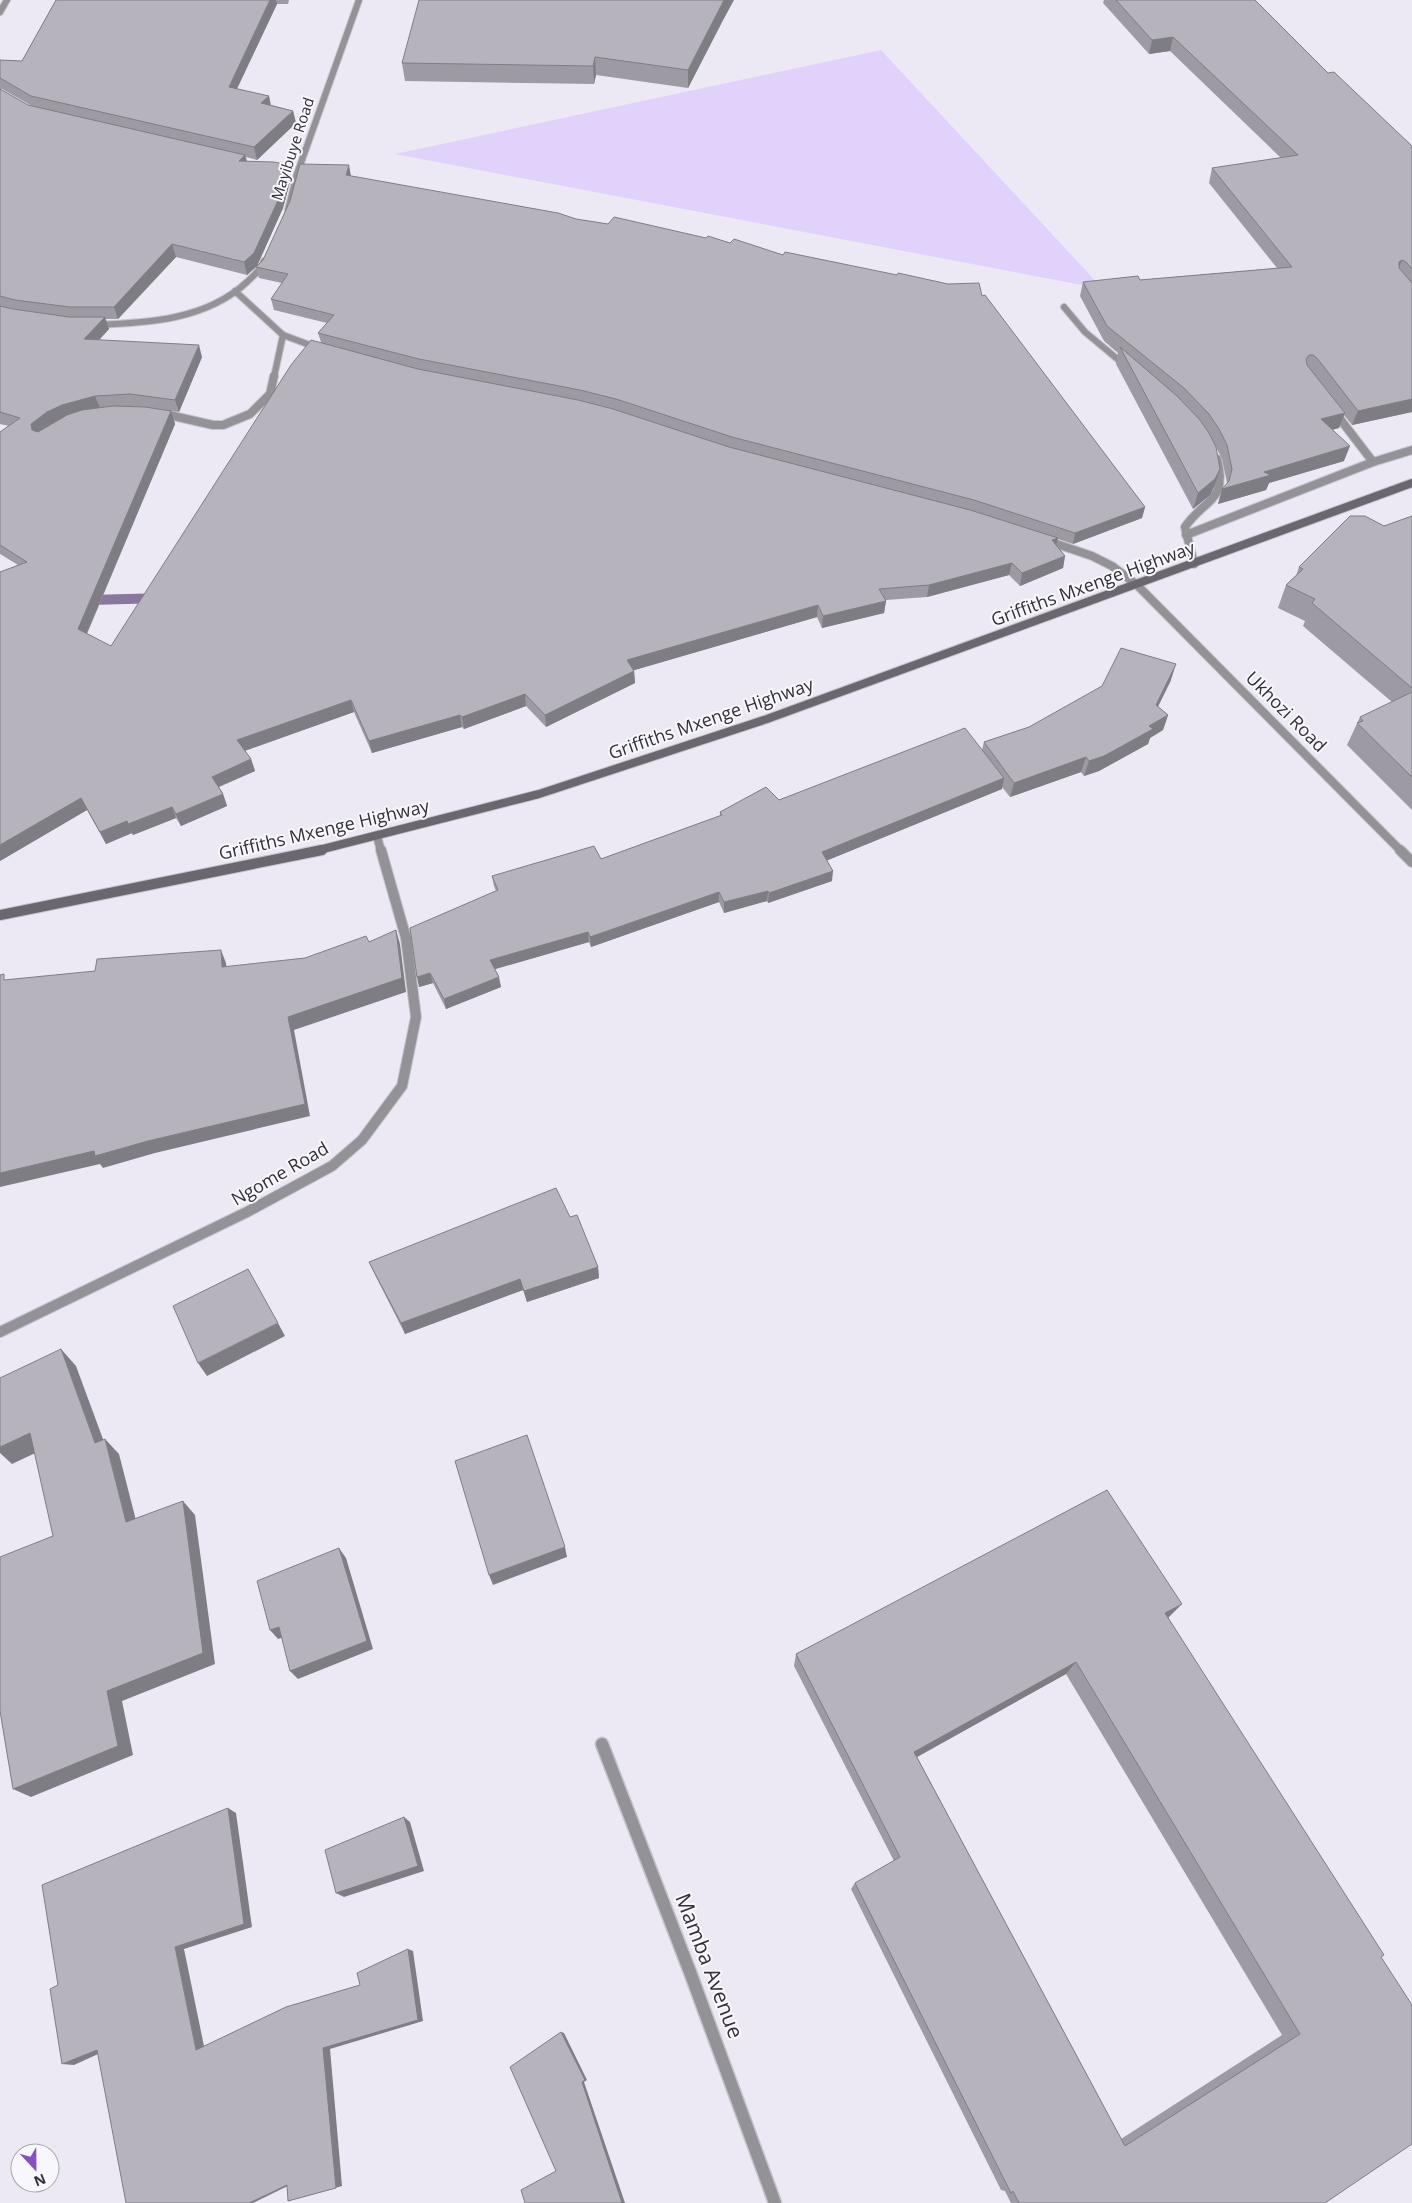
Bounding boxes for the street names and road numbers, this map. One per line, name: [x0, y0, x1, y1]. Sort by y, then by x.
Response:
street label: Mayibuye Road: [266, 95, 318, 203]
street label: Griffiths Mxenge Highway: [987, 535, 1199, 631]
street label: Ukhozi Road: [1241, 666, 1332, 757]
street label: Griffiths Mxenge Highway: [605, 671, 817, 764]
street label: Griffiths Mxenge Highway: [216, 793, 432, 865]
street label: Ngome Road: [226, 1136, 333, 1211]
street label: Mamba Avenue: [669, 1889, 750, 2042]

